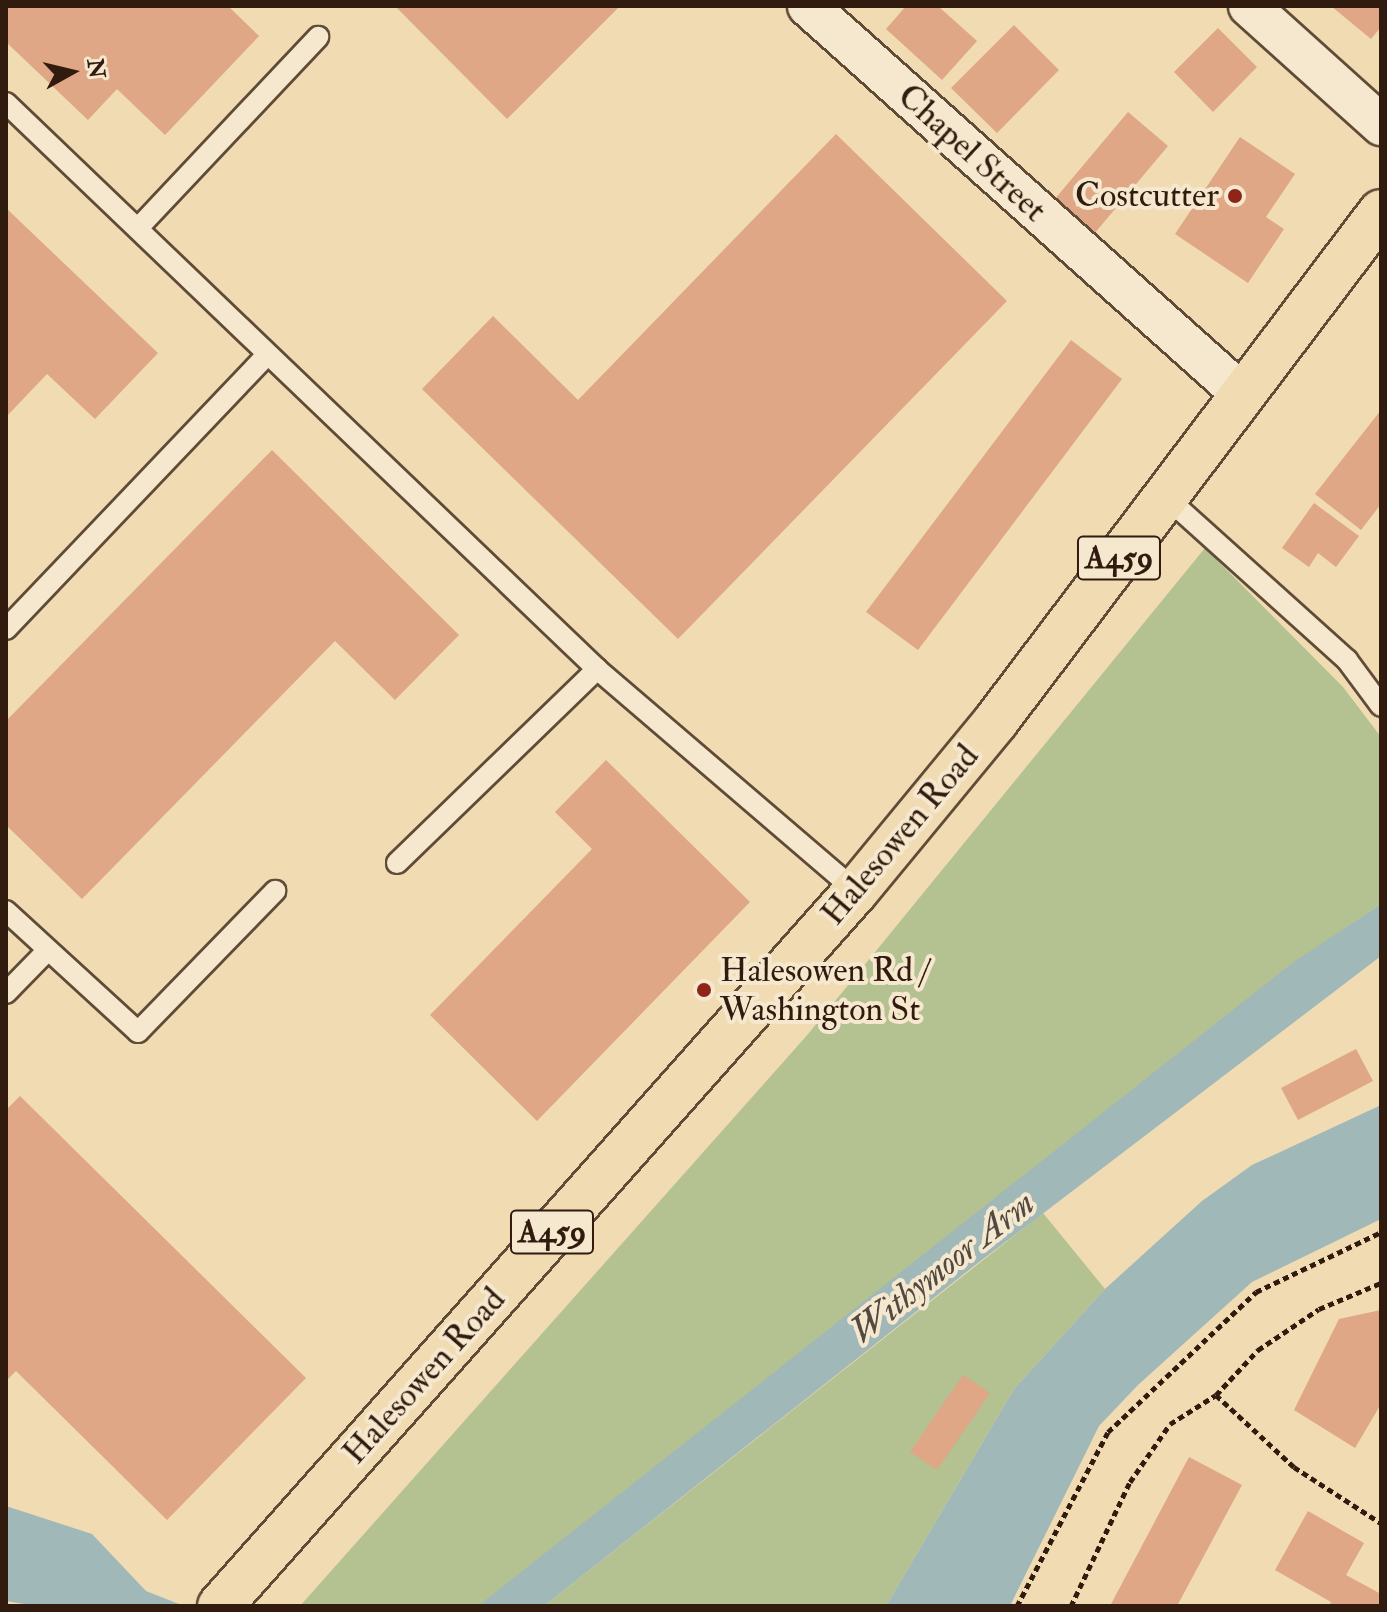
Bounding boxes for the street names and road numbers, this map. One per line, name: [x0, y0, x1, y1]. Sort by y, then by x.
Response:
street label: Chapel Street: [889, 76, 1055, 230]
road number: A459: [1075, 530, 1163, 586]
street label: Halesowen Road: [813, 736, 987, 934]
road number: A459: [508, 1204, 596, 1260]
street label: Halesowen Road: [334, 1279, 514, 1473]

